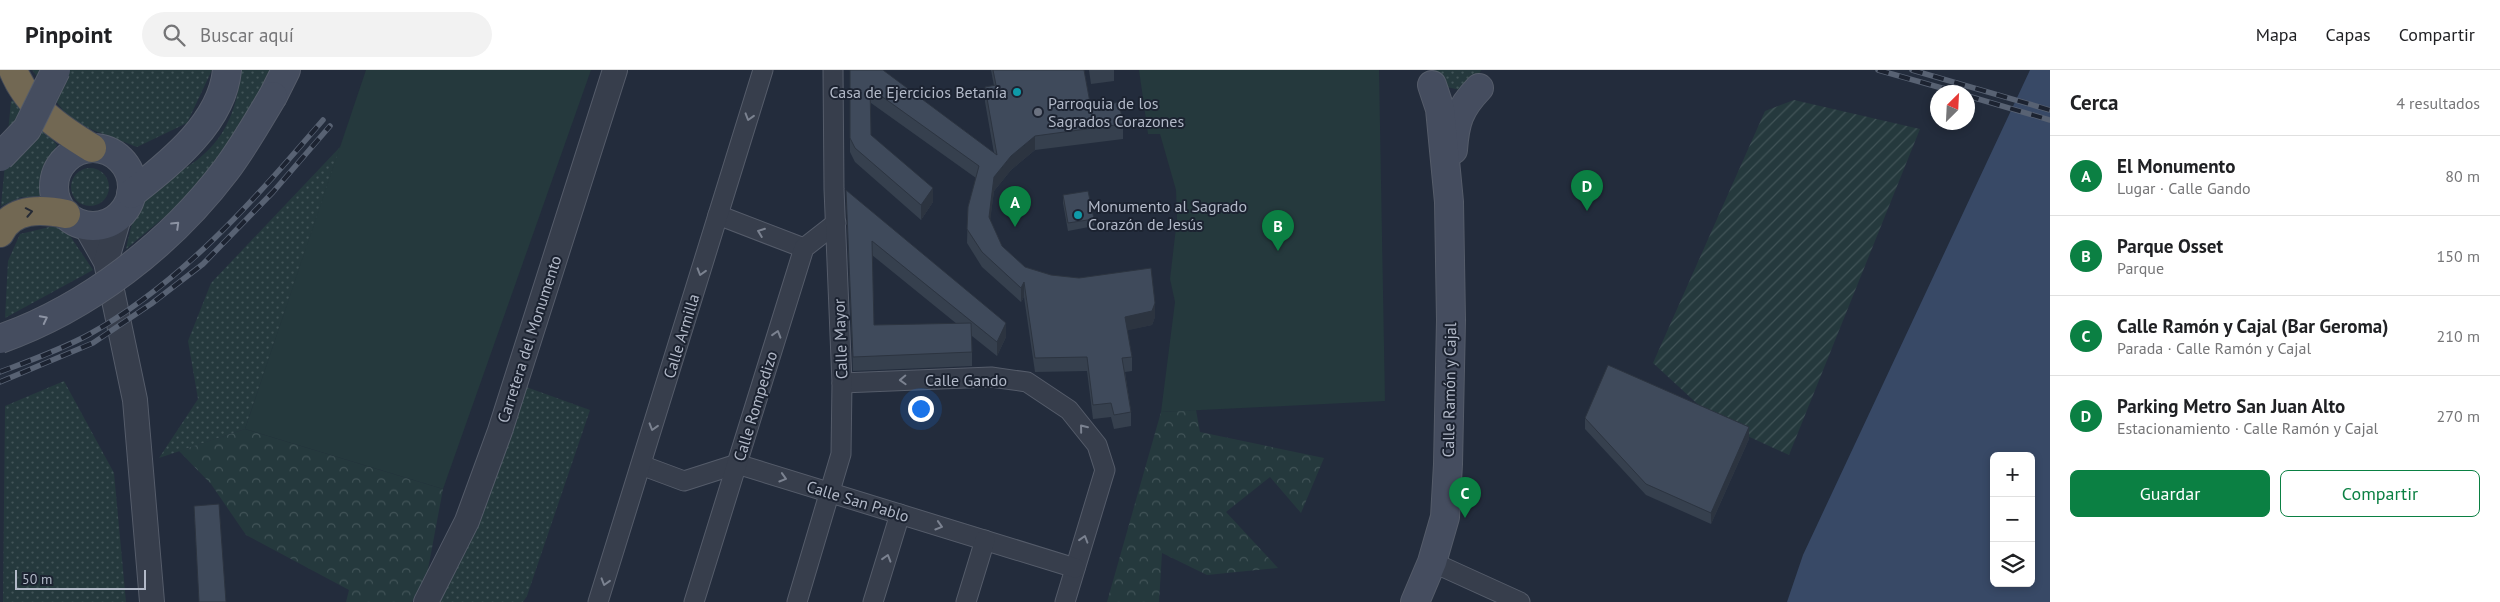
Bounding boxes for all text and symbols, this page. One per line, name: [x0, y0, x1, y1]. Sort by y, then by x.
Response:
search box: [142, 12, 492, 57]
text: Pinpoint: [25, 19, 112, 50]
icon: search: [160, 21, 188, 49]
text: Buscar aquí: [200, 23, 294, 47]
text: Mapa: [2256, 23, 2298, 46]
text: Capas: [2326, 23, 2371, 46]
text: Compartir: [2399, 23, 2475, 46]
place label: Casa de Ejercicios Betanía: [829, 82, 1007, 102]
north arrow: [1930, 85, 1975, 130]
marker: Casa de Ejercicios Betanía: [1011, 86, 1023, 98]
text: Cerca: [2070, 89, 2119, 116]
place label: Parroquia de los Sagrados Corazones: [1048, 93, 1184, 131]
text: 4 resultados: [2396, 93, 2480, 113]
marker: Parroquia de los Sagrados Corazones: [1032, 106, 1044, 118]
one-way arrow: [744, 112, 754, 120]
text: El Monumento: [2117, 154, 2235, 178]
text: A: [2081, 166, 2091, 186]
text: 80 m: [2445, 166, 2480, 186]
pin: D: [1571, 170, 1603, 211]
text: Lugar · Calle Gando: [2117, 178, 2251, 198]
pin: A: [999, 186, 1031, 227]
place label: Monumento al Sagrado Corazón de Jesús: [1088, 196, 1247, 234]
one-way arrow: [24, 208, 33, 218]
marker: Monumento al Sagrado Corazón de Jesús: [1072, 209, 1084, 221]
pin: B: [1262, 210, 1294, 251]
one-way arrow: [170, 222, 179, 231]
one-way arrow: [757, 227, 766, 238]
text: Parque Osset: [2117, 234, 2223, 258]
text: B: [2081, 246, 2091, 266]
text: 150 m: [2437, 246, 2480, 266]
street label: Carretera del Monumento: [492, 253, 566, 425]
text: Parque: [2117, 258, 2164, 278]
one-way arrow: [696, 267, 706, 275]
street label: Calle Armilla: [659, 291, 703, 381]
street label: Calle Mayor: [829, 298, 851, 380]
text: Calle Ramón y Cajal (Bar Geroma): [2117, 314, 2388, 338]
one-way arrow: [39, 315, 48, 325]
street label: Calle Ramón y Cajal: [1438, 322, 1460, 458]
text: C: [2082, 326, 2090, 346]
text: 210 m: [2437, 326, 2480, 346]
one-way arrow: [772, 331, 782, 339]
text: Parada · Calle Ramón y Cajal: [2117, 338, 2311, 358]
street label: Calle Rompedizo: [729, 349, 781, 463]
street label: Calle Gando: [925, 370, 1007, 390]
one-way arrow: [899, 375, 907, 386]
text: Parking Metro San Juan Alto: [2117, 394, 2345, 418]
your location: [908, 396, 934, 422]
text: D: [2081, 406, 2091, 426]
text: 270 m: [2437, 406, 2480, 426]
text: Estacionamiento · Calle Ramón y Cajal: [2117, 418, 2378, 438]
one-way arrow: [648, 422, 658, 431]
one-way arrow: [1081, 425, 1089, 434]
map controls: [1990, 452, 2035, 587]
button: +: [1990, 452, 2035, 497]
button: Guardar: [2070, 470, 2270, 517]
button: Compartir: [2280, 470, 2480, 517]
one-way arrow: [779, 473, 787, 483]
street label: Calle San Pablo: [804, 476, 912, 526]
pin: C: [1449, 477, 1481, 518]
button: −: [1990, 497, 2035, 542]
one-way arrow: [934, 520, 942, 530]
one-way arrow: [1079, 535, 1089, 543]
button: layers: [1990, 542, 2035, 587]
one-way arrow: [881, 554, 891, 563]
scale bar: [15, 567, 146, 590]
text: 50 m: [22, 570, 52, 588]
one-way arrow: [600, 578, 610, 586]

